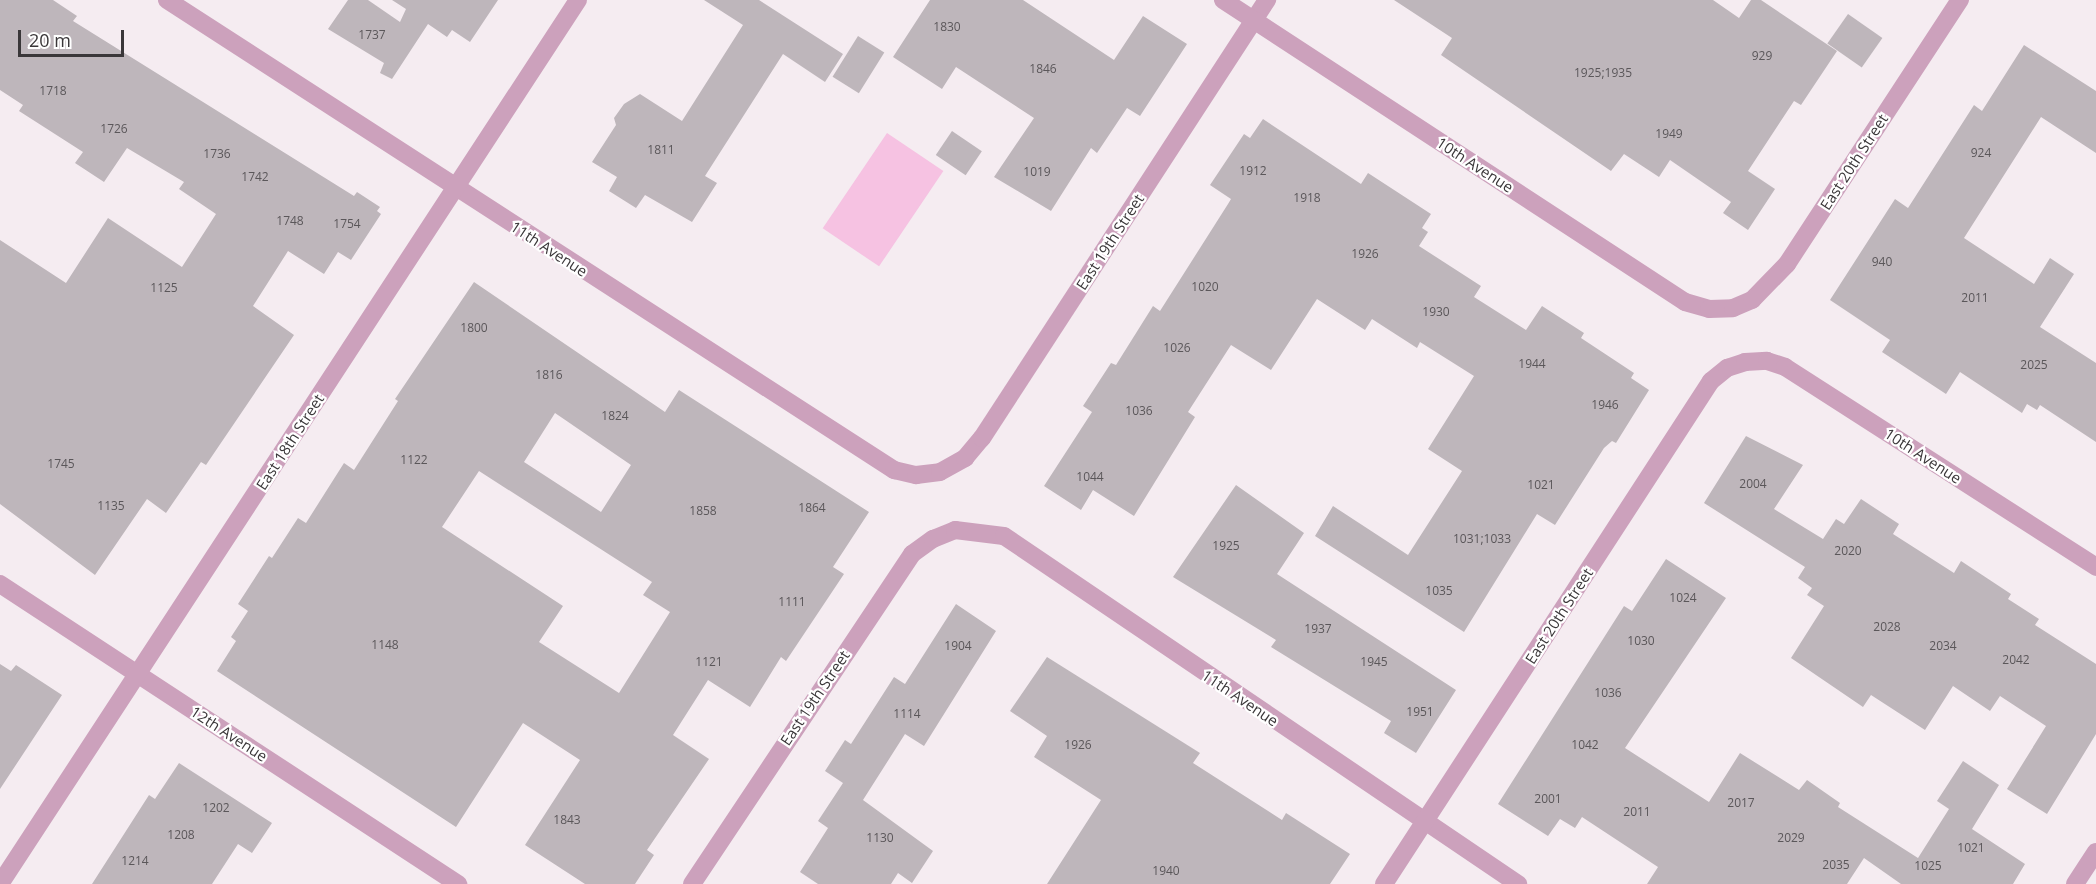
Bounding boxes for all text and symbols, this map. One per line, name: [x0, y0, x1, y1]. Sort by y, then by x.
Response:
scale bar: [21, 18, 128, 56]
house number: 1830: [933, 20, 961, 34]
text: 20 m: [29, 28, 71, 52]
house number: 1737: [358, 28, 386, 42]
house number: 929: [1752, 49, 1772, 63]
house number: 1846: [1029, 62, 1057, 76]
house number: 1925;1935: [1574, 66, 1632, 80]
house number: 1718: [39, 84, 67, 98]
street label: East 20th Street: [1816, 111, 1892, 213]
house number: 1726: [100, 122, 128, 136]
house number: 1949: [1655, 127, 1683, 141]
street label: 10th Avenue: [1433, 134, 1517, 196]
house number: 1811: [647, 143, 675, 157]
house number: 924: [1971, 146, 1991, 160]
house number: 1736: [203, 147, 231, 161]
house number: 1912: [1239, 164, 1267, 178]
house number: 1019: [1023, 165, 1051, 179]
house number: 1742: [241, 170, 269, 184]
street label: East 19th Street: [1072, 191, 1148, 293]
house number: 1918: [1293, 191, 1321, 205]
house number: 1748: [276, 214, 304, 228]
house number: 1754: [333, 217, 361, 231]
street label: 11th Avenue: [507, 218, 591, 280]
house number: 1926: [1351, 247, 1379, 261]
house number: 940: [1872, 255, 1892, 269]
house number: 1020: [1191, 280, 1219, 294]
house number: 1125: [150, 281, 178, 295]
house number: 2011: [1961, 291, 1989, 305]
house number: 1930: [1422, 305, 1450, 319]
house number: 1800: [460, 321, 488, 335]
house number: 1026: [1163, 341, 1191, 355]
house number: 1944: [1518, 357, 1546, 371]
house number: 2025: [2020, 358, 2048, 372]
house number: 1816: [535, 368, 563, 382]
street label: East 18th Street: [252, 391, 328, 493]
house number: 1946: [1591, 398, 1619, 412]
house number: 1036: [1125, 404, 1153, 418]
house number: 1824: [601, 409, 629, 423]
street label: 10th Avenue: [1881, 425, 1965, 487]
house number: 1122: [400, 453, 428, 467]
house number: 1745: [47, 457, 75, 471]
house number: 1044: [1076, 470, 1104, 484]
house number: 2004: [1739, 477, 1767, 491]
house number: 1021: [1527, 478, 1555, 492]
house number: 1135: [97, 499, 125, 513]
house number: 1864: [798, 501, 826, 515]
house number: 1858: [689, 504, 717, 518]
house number: 1031;1033: [1453, 532, 1511, 546]
house number: 1925: [1212, 539, 1240, 553]
house number: 2020: [1834, 544, 1862, 558]
street label: East 20th Street: [1521, 565, 1597, 667]
house number: 1035: [1425, 584, 1453, 598]
house number: 1024: [1669, 591, 1697, 605]
house number: 1111: [778, 595, 806, 609]
house number: 2028: [1873, 620, 1901, 634]
house number: 1937: [1304, 622, 1332, 636]
house number: 1030: [1627, 634, 1655, 648]
house number: 1148: [371, 638, 399, 652]
house number: 1904: [944, 639, 972, 653]
house number: 2034: [1929, 639, 1957, 653]
street label: East 19th Street: [777, 647, 853, 749]
house number: 2042: [2002, 653, 2030, 667]
house number: 1121: [695, 655, 723, 669]
house number: 1945: [1360, 655, 1388, 669]
street label: 11th Avenue: [1199, 666, 1281, 730]
house number: 1036: [1594, 686, 1622, 700]
street label: 12th Avenue: [187, 703, 271, 765]
house number: 1951: [1406, 705, 1434, 719]
house number: 1114: [893, 707, 921, 721]
house number: 1926: [1064, 738, 1092, 752]
house number: 1042: [1571, 738, 1599, 752]
house number: 2001: [1534, 792, 1562, 806]
house number: 2017: [1727, 796, 1755, 810]
house number: 1202: [202, 801, 230, 815]
house number: 2011: [1623, 805, 1651, 819]
house number: 1843: [553, 813, 581, 827]
house number: 1208: [167, 828, 195, 842]
house number: 1130: [866, 831, 894, 845]
house number: 2029: [1777, 831, 1805, 845]
house number: 1021: [1957, 841, 1985, 855]
house number: 1214: [121, 854, 149, 868]
house number: 2035: [1822, 858, 1850, 872]
house number: 1025: [1914, 859, 1942, 873]
house number: 1940: [1152, 864, 1180, 878]

